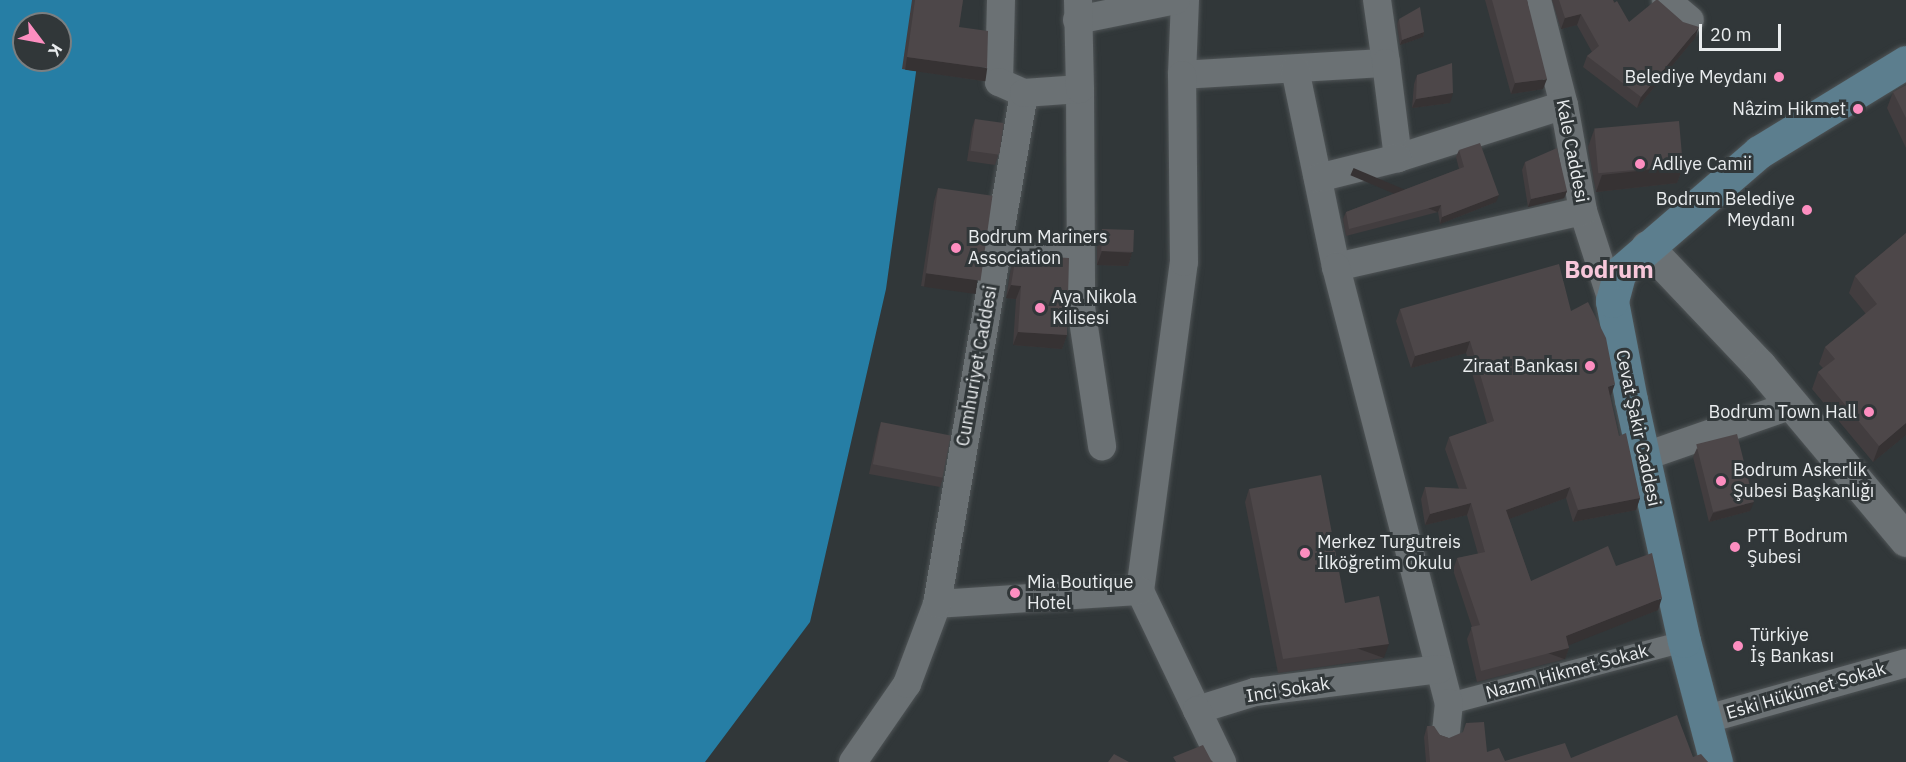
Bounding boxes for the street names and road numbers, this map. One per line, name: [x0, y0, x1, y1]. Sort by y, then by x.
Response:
street label: Kale Caddesi: [1551, 98, 1593, 204]
street label: Cumhuriyet Caddesi: [952, 284, 1002, 448]
street label: Cevat Şakir Caddesi: [1611, 348, 1665, 508]
street label: Nazım Hikmet Sokak: [1484, 640, 1650, 704]
street label: Eski Hükümet Sokak: [1724, 658, 1888, 724]
street label: Inci Sokak: [1245, 673, 1331, 707]

